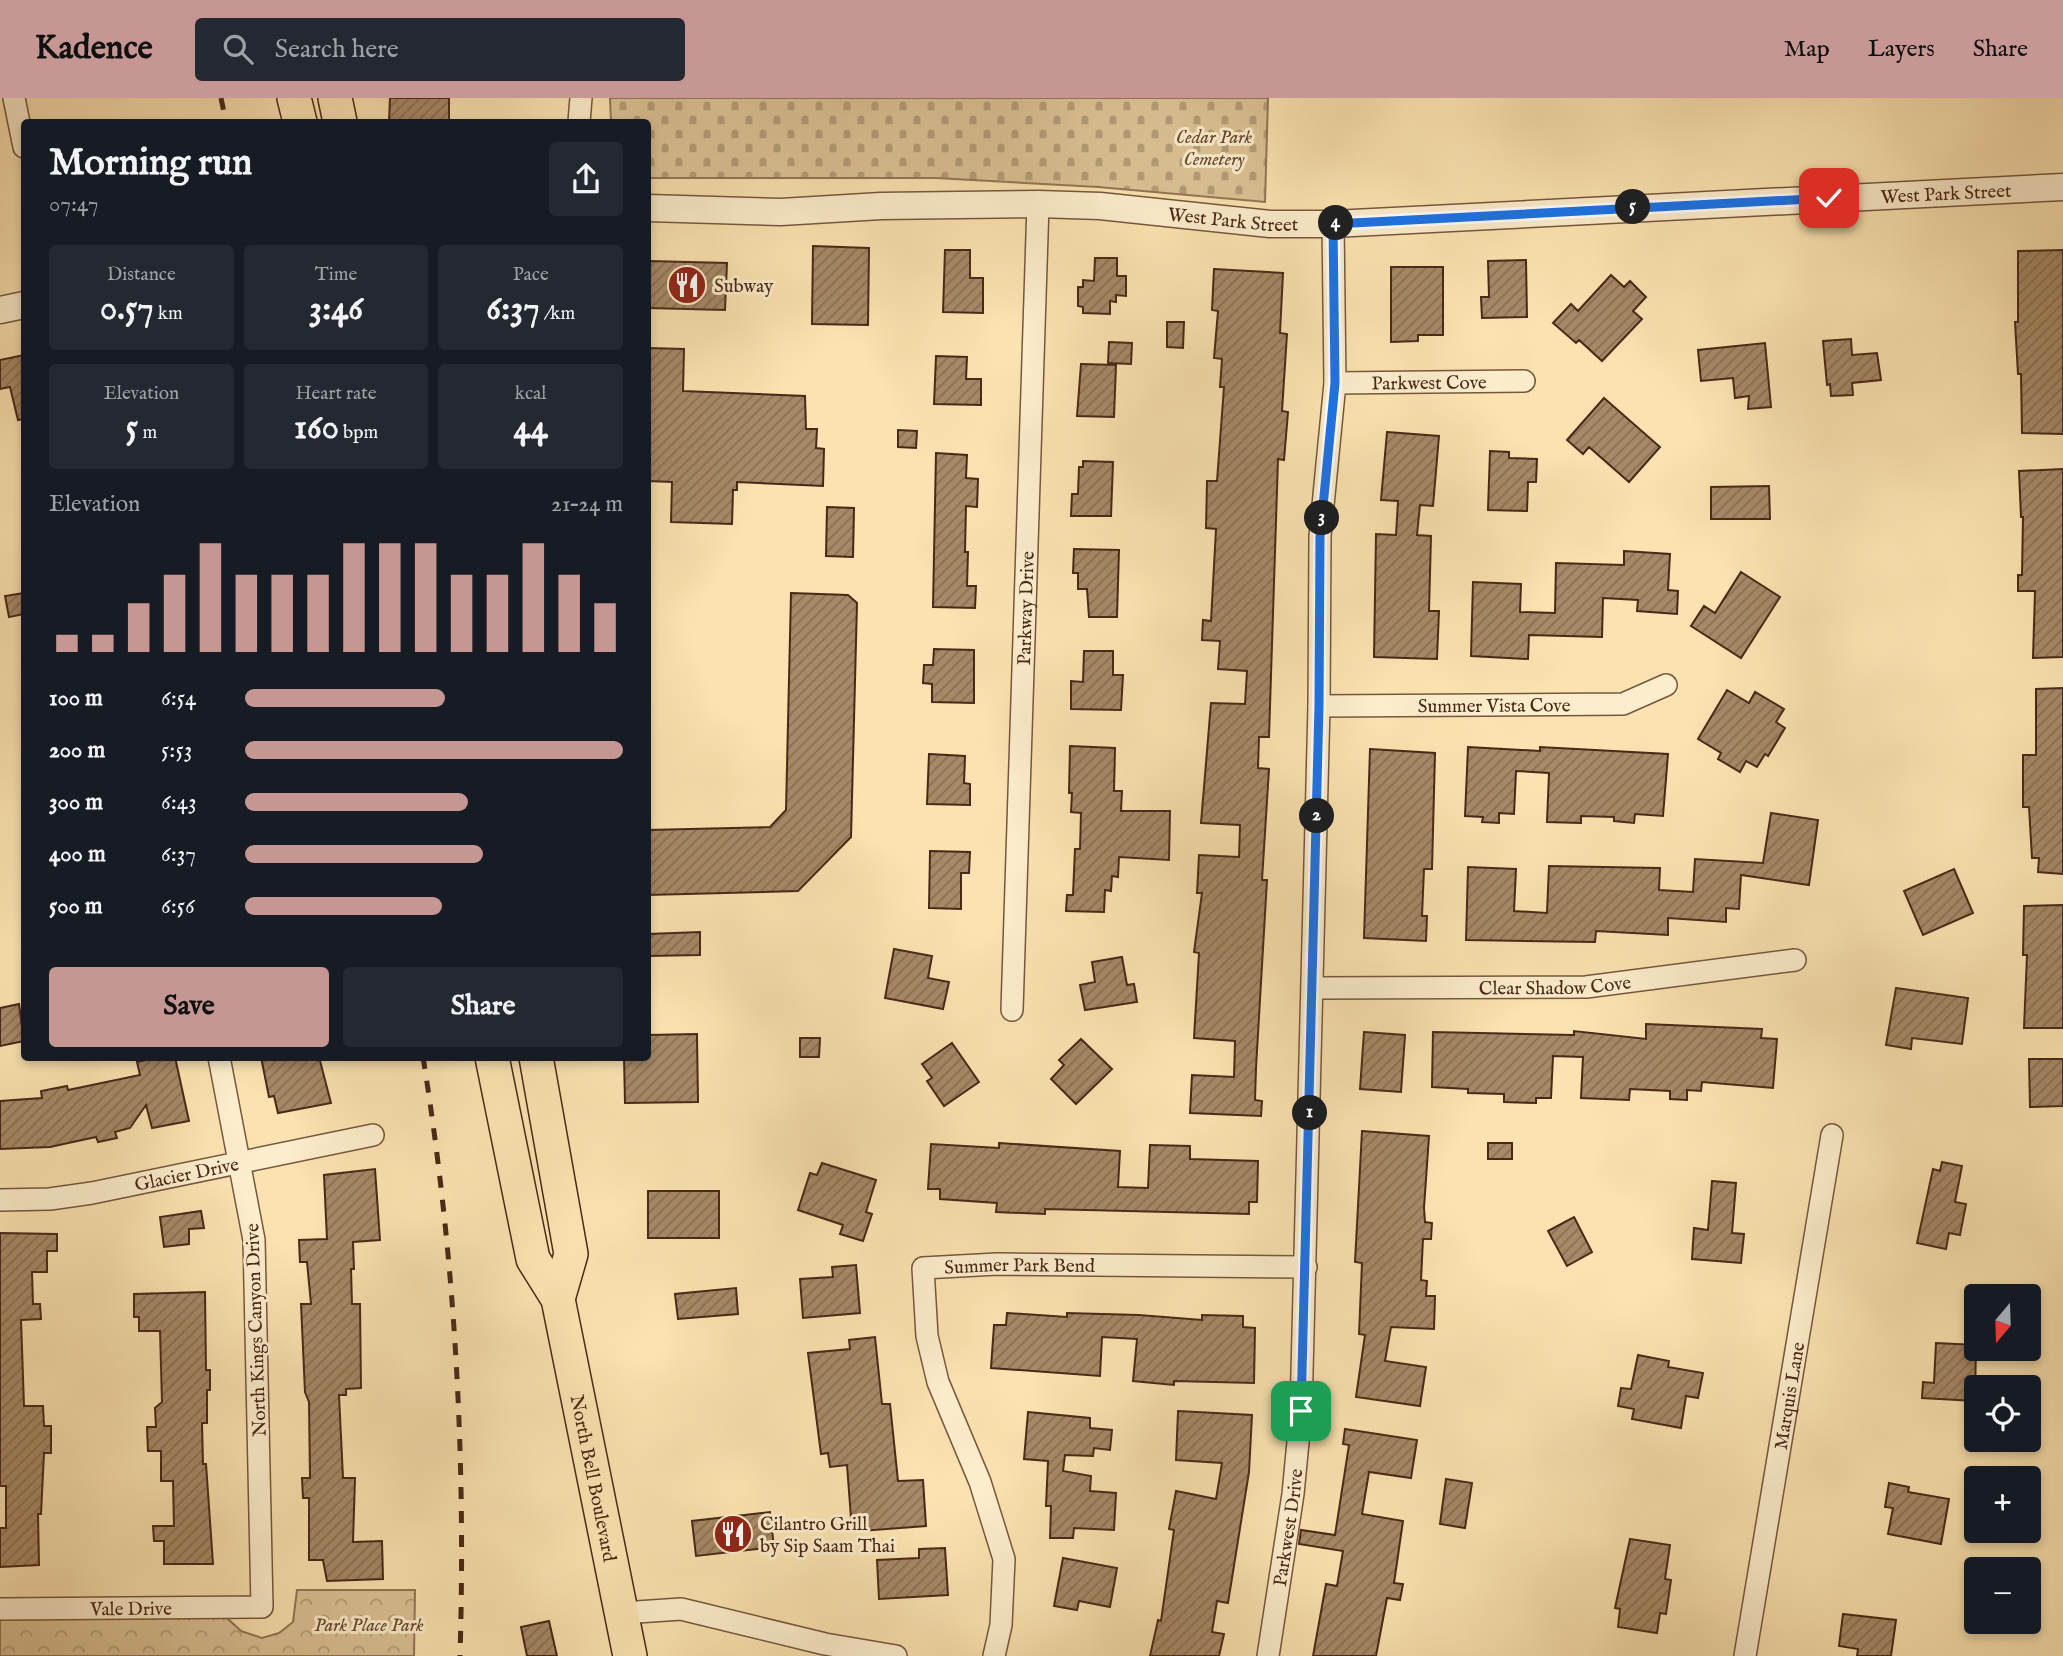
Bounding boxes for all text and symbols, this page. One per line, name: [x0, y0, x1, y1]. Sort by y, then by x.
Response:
search box: [195, 18, 685, 81]
text: Kadence: [35, 28, 153, 70]
icon: search: [219, 30, 257, 68]
text: Search here: [275, 33, 399, 66]
text: Map: [1784, 34, 1830, 65]
text: Layers: [1868, 34, 1935, 65]
text: Share: [1973, 34, 2028, 65]
park label: Cedar Park Cemetery: [1176, 126, 1253, 172]
text: Morning run: [49, 140, 252, 188]
button: share: [549, 142, 623, 216]
pin: [1799, 168, 1859, 228]
icon: check: [1810, 179, 1848, 217]
street label: West Park Street: [1880, 180, 2013, 210]
text: 07:47: [49, 190, 98, 219]
pin: 5: [1616, 190, 1650, 224]
text: 5: [1629, 194, 1636, 218]
street label: West Park Street: [1166, 203, 1299, 238]
pin: 4: [1318, 206, 1354, 240]
text: 4: [1331, 210, 1340, 234]
text: Distance: [107, 263, 176, 287]
text: Time: [315, 263, 357, 287]
text: Pace: [513, 263, 549, 287]
restaurant icon: Subway: [666, 264, 708, 306]
place label: Subway: [714, 275, 774, 299]
text: 0.57: [100, 287, 154, 332]
text: 3:46: [309, 287, 363, 332]
text: 6:37: [486, 287, 540, 332]
text: km: [154, 302, 183, 326]
text: /km: [540, 302, 575, 326]
street label: Parkwest Cove: [1371, 371, 1487, 397]
text: Elevation: [104, 382, 179, 406]
text: Heart rate: [295, 382, 377, 406]
text: kcal: [515, 382, 547, 406]
text: 5: [126, 406, 138, 451]
text: 160: [294, 406, 339, 451]
text: 44: [514, 406, 548, 451]
text: m: [138, 421, 157, 445]
text: bpm: [339, 421, 378, 445]
text: Elevation: [49, 490, 140, 519]
text: 21–24 m: [551, 490, 623, 519]
pin: 3: [1304, 500, 1340, 536]
text: 3: [1318, 505, 1325, 529]
street label: Parkway Drive: [1013, 550, 1041, 666]
text: 100 m: [49, 684, 103, 713]
text: 6:54: [161, 684, 196, 713]
street label: Summer Vista Cove: [1418, 694, 1571, 719]
text: 200 m: [49, 736, 105, 765]
text: 5:53: [161, 736, 192, 765]
text: 300 m: [49, 788, 103, 817]
text: 6:43: [161, 788, 197, 817]
pin: 2: [1300, 798, 1334, 834]
text: 2: [1312, 803, 1321, 827]
text: 400 m: [49, 840, 106, 869]
text: 6:37: [161, 840, 196, 869]
text: 500 m: [49, 892, 103, 921]
text: 6:56: [161, 892, 195, 921]
button: Save: [49, 967, 329, 1047]
button: Share: [343, 967, 623, 1047]
street label: Clear Shadow Cove: [1479, 971, 1633, 1001]
pin: 1: [1292, 1096, 1328, 1130]
text: 1: [1306, 1100, 1313, 1124]
street label: Glacier Drive: [133, 1153, 242, 1198]
street label: North Kings Canyon Drive: [241, 1223, 273, 1437]
street label: Summer Park Bend: [944, 1254, 1096, 1281]
north arrow: [1964, 1284, 2040, 1362]
map controls: [1964, 1284, 2041, 1634]
street label: Marquis Lane: [1770, 1340, 1811, 1452]
button: locate: [1964, 1375, 2041, 1452]
pin: [1271, 1381, 1331, 1441]
icon: arrive: [1282, 1392, 1320, 1430]
street label: North Bell Boulevard: [564, 1393, 621, 1565]
button: +: [1964, 1466, 2041, 1543]
street label: Parkwest Drive: [1269, 1467, 1309, 1588]
restaurant icon: Cilantro Grill by Sip Saam Thai: [712, 1513, 754, 1555]
place label: Cilantro Grill by Sip Saam Thai: [760, 1513, 895, 1559]
button: −: [1964, 1557, 2041, 1634]
street label: Vale Drive: [89, 1598, 172, 1622]
park label: Park Place Park: [314, 1614, 424, 1638]

